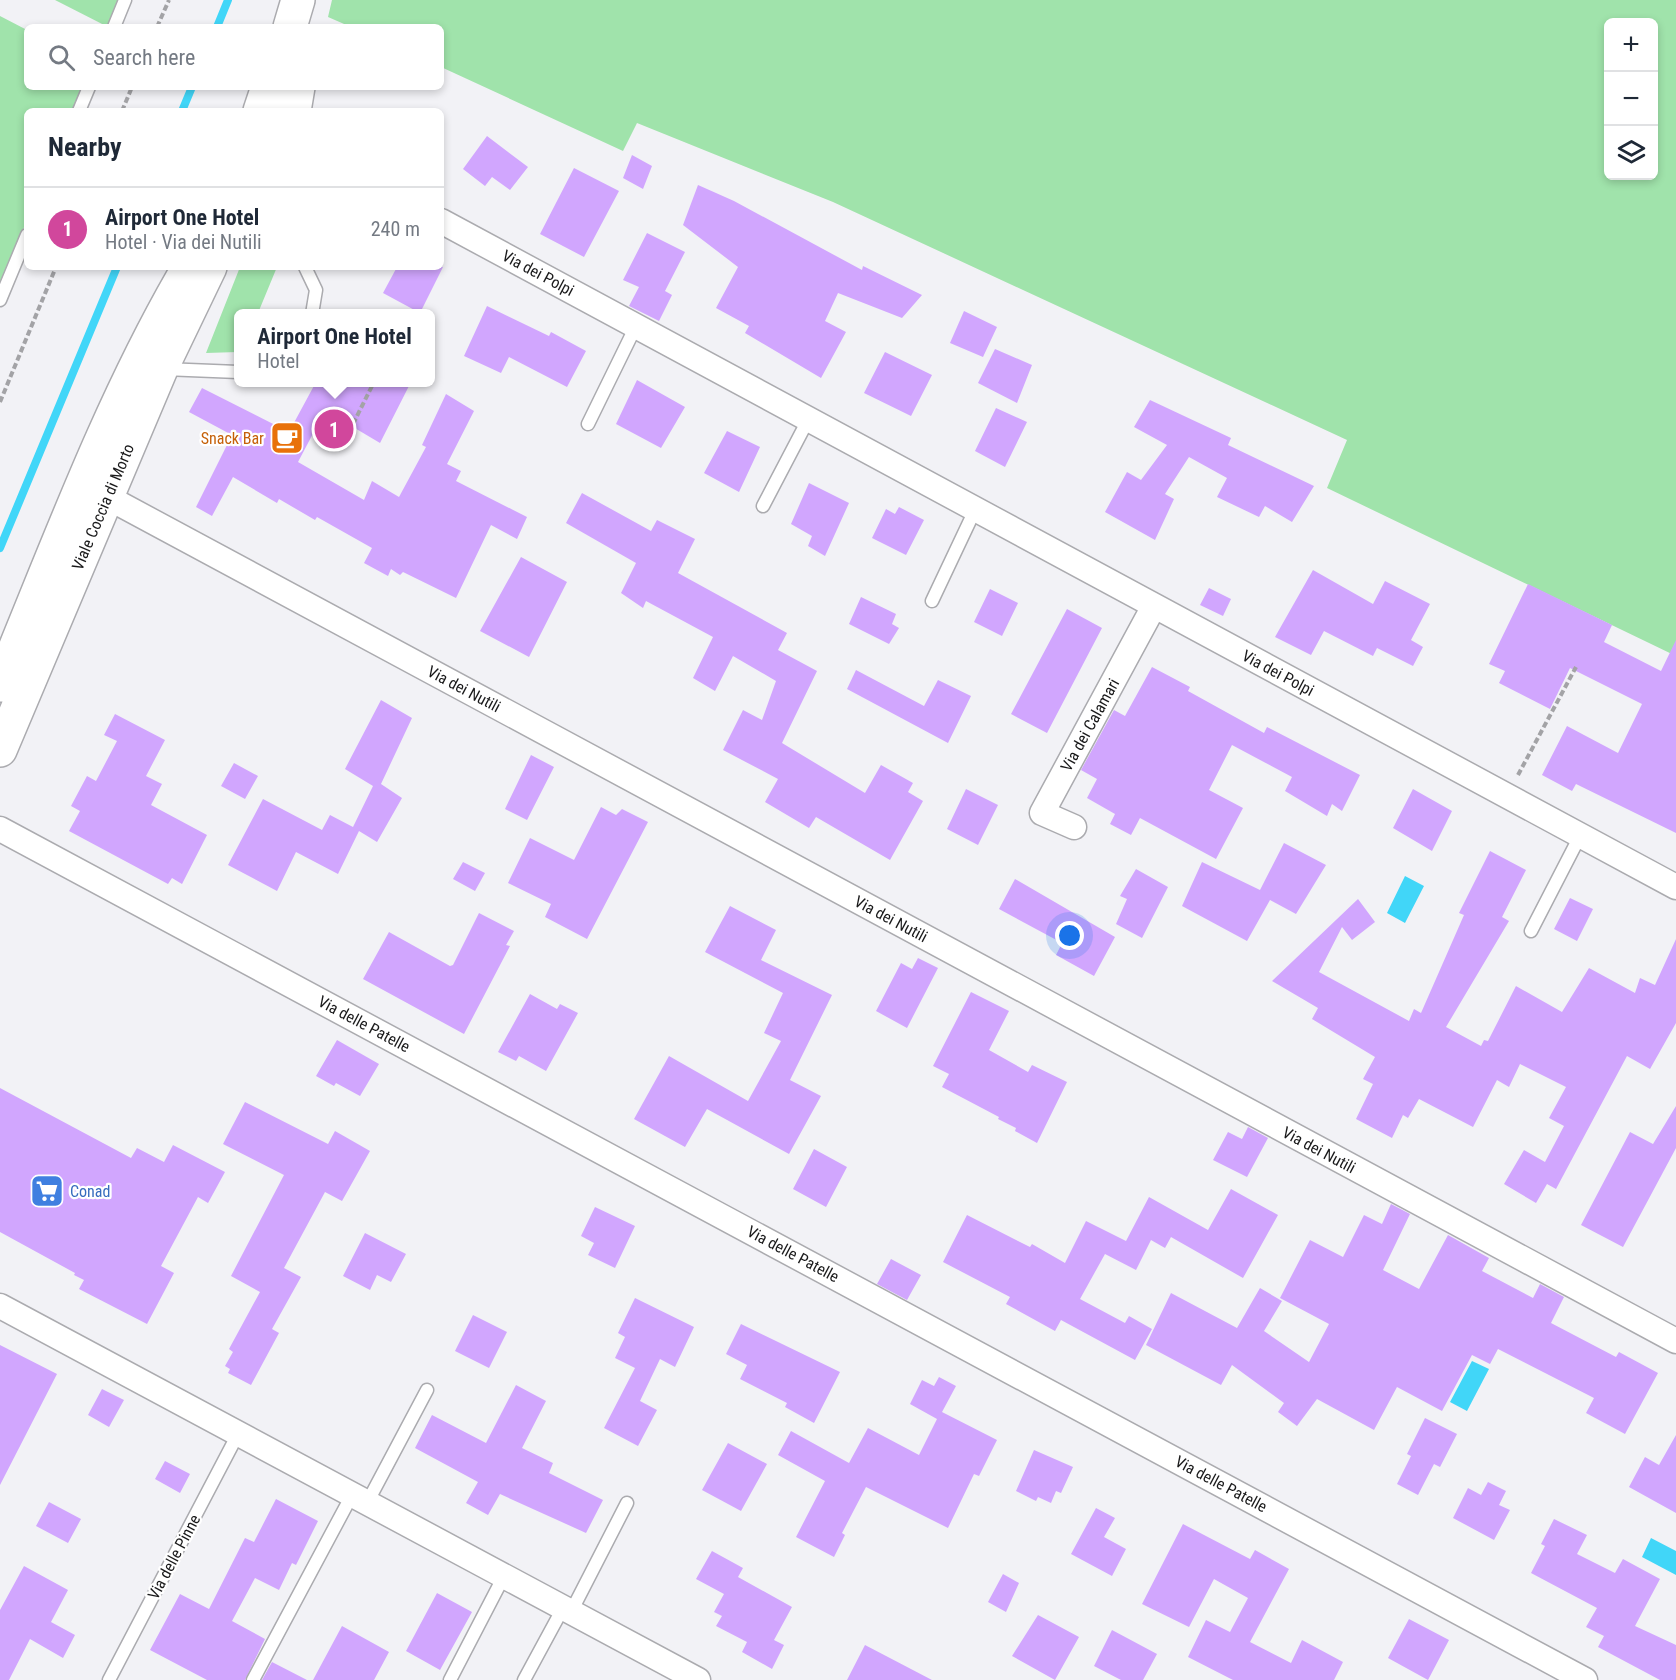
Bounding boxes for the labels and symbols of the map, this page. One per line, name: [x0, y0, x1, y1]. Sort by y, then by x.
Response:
street label: Via dei Polpi: [499, 246, 577, 300]
pin: 1: [314, 406, 354, 452]
cafe icon: Snack Bar: [269, 420, 305, 456]
place label: Snack Bar: [201, 429, 264, 448]
street label: Viale Coccia di Morto: [68, 441, 138, 573]
street label: Via dei Polpi: [1239, 646, 1317, 700]
street label: Via dei Nutili: [424, 662, 504, 716]
street label: Via dei Calamari: [1057, 675, 1123, 775]
street label: Via dei Nutili: [851, 892, 931, 946]
your location: [1055, 921, 1084, 950]
street label: Via delle Patelle: [315, 992, 413, 1056]
street label: Via dei Nutili: [1279, 1123, 1359, 1177]
supermarket icon: Conad: [29, 1173, 65, 1209]
place label: Conad: [70, 1182, 110, 1201]
street label: Via delle Patelle: [744, 1222, 842, 1286]
street label: Via delle Patelle: [1172, 1452, 1270, 1516]
street label: Via delle Pinne: [144, 1511, 204, 1603]

